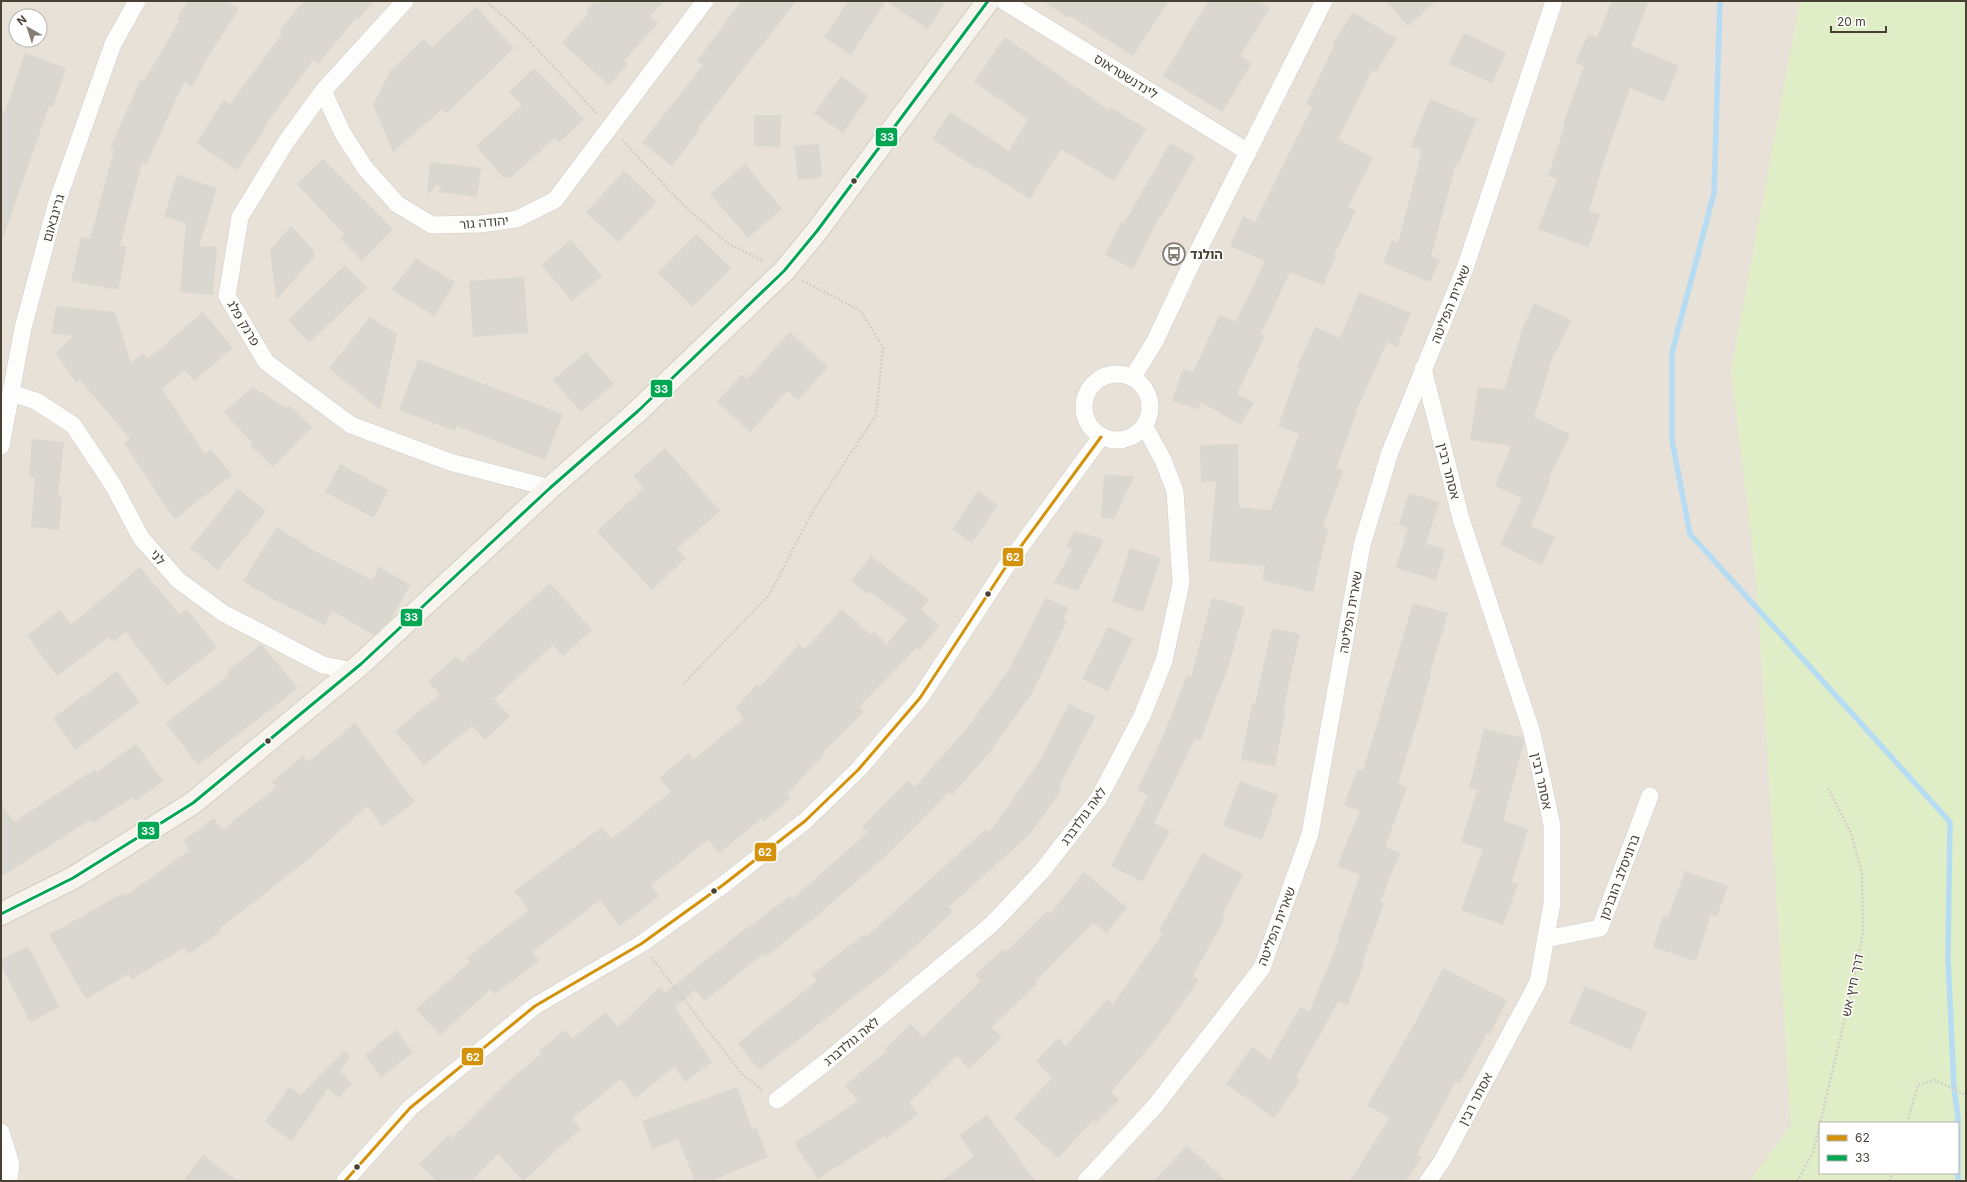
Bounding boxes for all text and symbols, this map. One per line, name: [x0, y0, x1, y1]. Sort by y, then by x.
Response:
north arrow: [8, 8, 48, 48]
scale bar: [1831, 8, 1886, 34]
text: N: [14, 12, 29, 28]
text: 20 m: [1837, 14, 1866, 29]
street label: לינדנשטראוס: [1091, 50, 1161, 102]
line badge: 33: [875, 127, 898, 147]
text: 33: [880, 130, 894, 144]
unlabelled marker: [849, 176, 859, 186]
street label: גרינבאום: [39, 192, 67, 244]
street label: יהודה גור: [459, 212, 509, 232]
bus stop icon: הולנד: [1161, 241, 1187, 267]
place label: הולנד: [1190, 246, 1223, 262]
street label: שארית הפליטה: [1427, 262, 1473, 346]
street label: פרנק פלג: [224, 297, 264, 349]
line badge: 33: [650, 379, 673, 398]
text: 33: [654, 382, 668, 396]
street label: אסתר רבין: [1434, 441, 1464, 501]
street label: לני: [147, 546, 169, 568]
line badge: 62: [1002, 547, 1024, 567]
text: 62: [1006, 550, 1020, 564]
street label: שארית הפליטה: [1335, 570, 1365, 654]
unlabelled marker: [983, 589, 993, 599]
line badge: 33: [400, 608, 423, 627]
text: 33: [404, 610, 418, 624]
unlabelled marker: [263, 736, 273, 746]
street label: אסתר רבין: [1528, 751, 1556, 811]
street label: לאה גולדברג: [1057, 784, 1109, 848]
line badge: 33: [137, 821, 160, 840]
text: 33: [141, 824, 155, 838]
street label: ברוניסלב הוברמן: [1595, 832, 1643, 922]
line badge: 62: [754, 842, 777, 862]
text: 62: [758, 845, 772, 859]
street label: שארית הפליטה: [1254, 884, 1298, 968]
unlabelled marker: [709, 886, 719, 896]
street label: דרך חיץ אש: [1837, 952, 1867, 1018]
street label: לאה גולדברג: [820, 1013, 882, 1069]
line badge: 62: [461, 1047, 484, 1066]
text: 62: [466, 1050, 480, 1064]
street label: אסתר רבין: [1454, 1070, 1496, 1128]
legend: [1819, 1122, 1959, 1174]
text: 62: [1855, 1130, 1870, 1145]
text: 33: [1855, 1150, 1870, 1165]
unlabelled marker: [352, 1162, 362, 1172]

